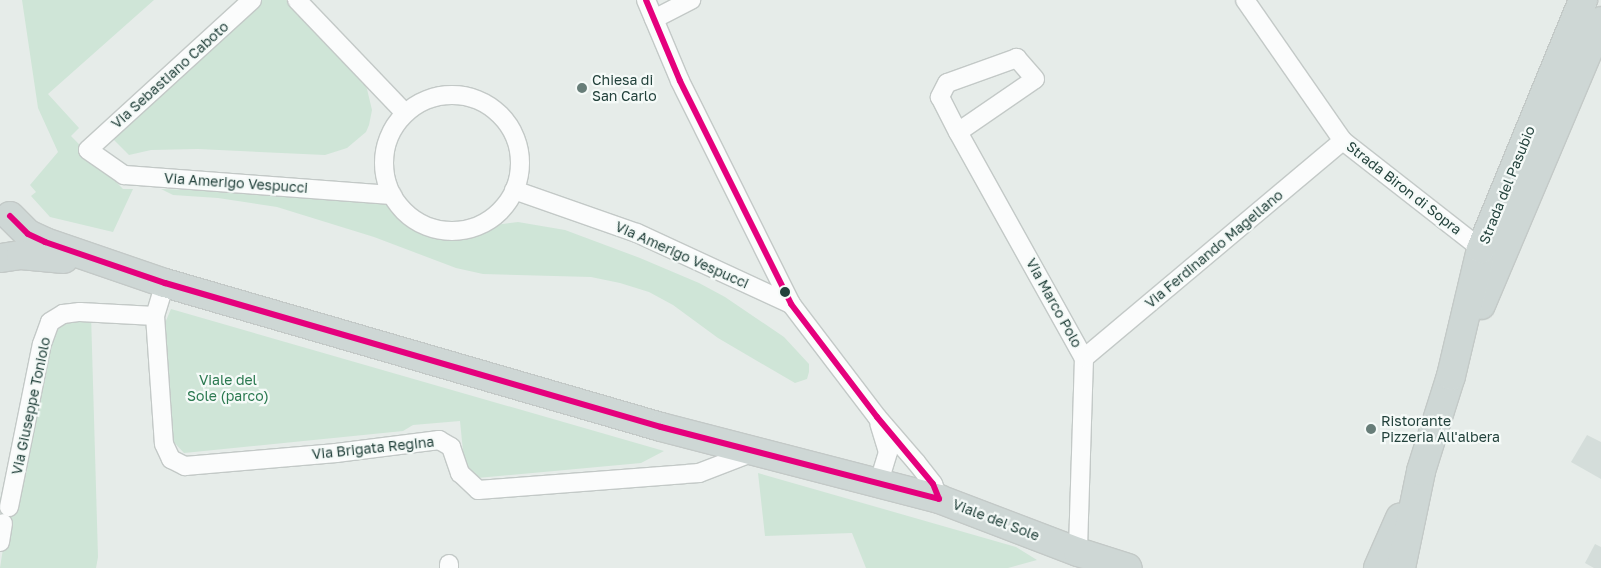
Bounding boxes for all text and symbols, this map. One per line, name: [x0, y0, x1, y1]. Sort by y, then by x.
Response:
street label: Via Sebastiano Caboto: [108, 18, 232, 132]
place label: Chiesa di San Carlo: [592, 72, 657, 104]
marker: Chiesa di San Carlo: [576, 82, 588, 94]
street label: Strada del Pasubio: [1476, 124, 1538, 246]
street label: Strada Biron di Sopra: [1343, 138, 1465, 238]
street label: Via Amerigo Vespucci: [163, 170, 309, 196]
street label: Via Ferdinando Magellano: [1142, 186, 1286, 312]
street label: Via Amerigo Vespucci: [613, 218, 751, 292]
street label: Via Marco Polo: [1023, 255, 1085, 351]
unlabelled marker: [780, 287, 790, 297]
street label: Via Giuseppe Toniolo: [8, 336, 54, 476]
park label: Viale del Sole (parco): [187, 372, 269, 404]
place label: Ristorante Pizzeria All'albera: [1381, 413, 1500, 446]
marker: Ristorante Pizzeria All'albera: [1365, 423, 1377, 435]
street label: Via Brigata Regina: [311, 433, 435, 463]
street label: Viale del Sole: [950, 496, 1042, 544]

